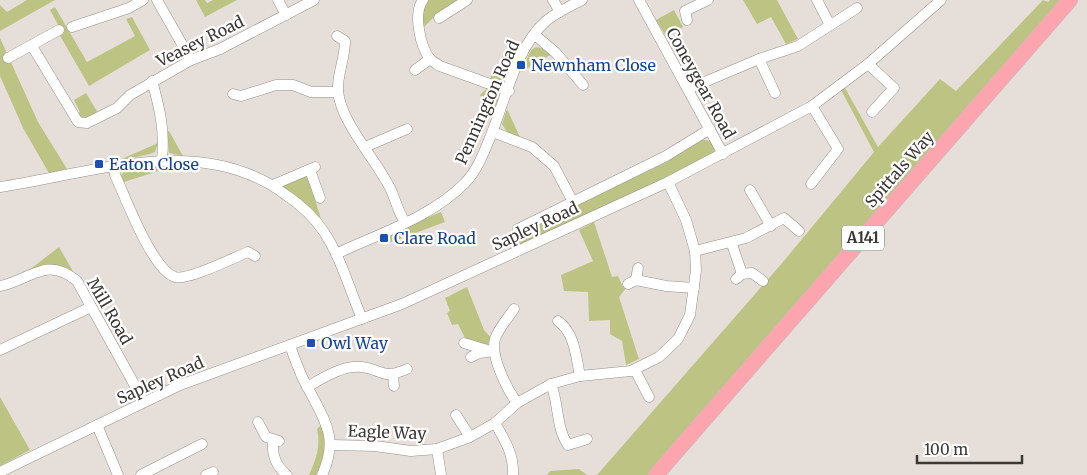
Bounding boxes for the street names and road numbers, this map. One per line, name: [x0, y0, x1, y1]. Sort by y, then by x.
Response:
street label: Veasey Road: [152, 11, 247, 71]
street label: Coneygear Road: [662, 24, 740, 142]
street label: Pennington Road: [451, 37, 523, 167]
street label: Spittals Way: [860, 126, 938, 211]
street label: Sapley Road: [489, 197, 582, 255]
road number: A141: [842, 226, 884, 250]
street label: Mill Road: [83, 274, 137, 348]
street label: Sapley Road: [113, 352, 207, 408]
street label: Eagle Way: [347, 421, 427, 443]

